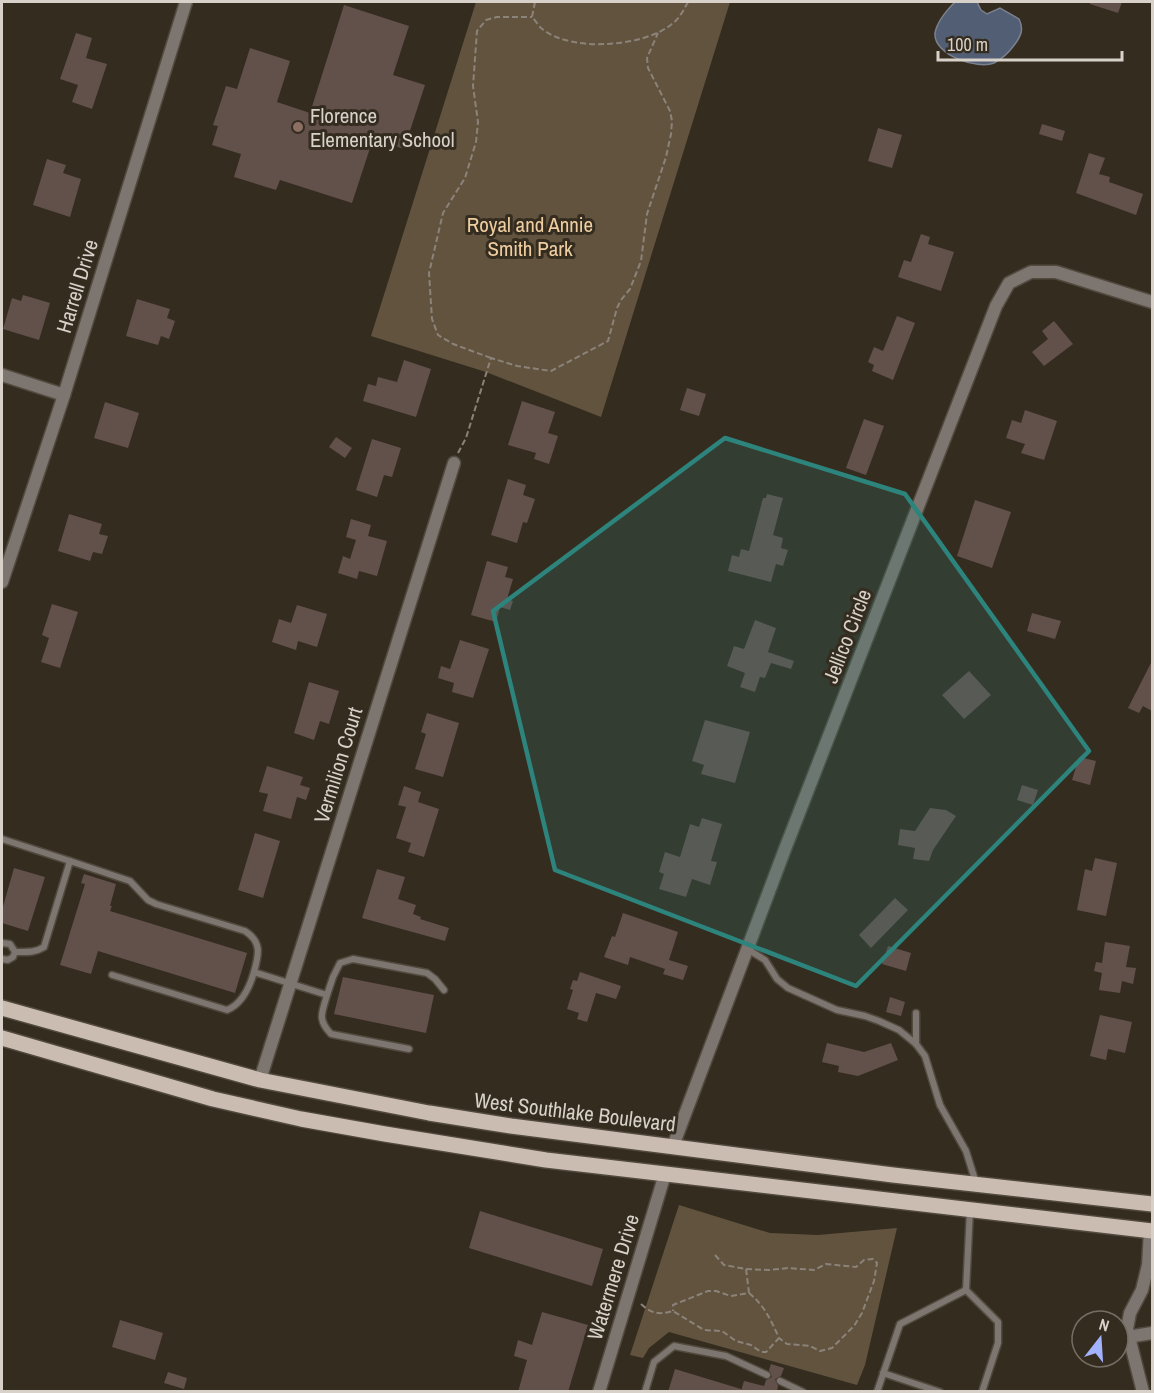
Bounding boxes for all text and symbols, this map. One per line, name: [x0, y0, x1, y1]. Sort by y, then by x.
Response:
scale bar: [938, 24, 1122, 62]
text: 100 m: [947, 32, 988, 57]
place label: Florence Elementary School: [310, 101, 455, 154]
marker: Florence Elementary School: [291, 120, 305, 134]
park label: Royal and Annie Smith Park: [467, 210, 593, 263]
street label: Harrell Drive: [49, 236, 105, 336]
street label: Jellico Circle: [816, 585, 878, 687]
street label: Vermilion Court: [307, 703, 369, 826]
street label: West Southlake Boulevard: [473, 1085, 677, 1139]
street label: Watermere Drive: [580, 1210, 646, 1344]
north arrow: [1070, 1309, 1130, 1369]
text: N: [1097, 1313, 1112, 1337]

